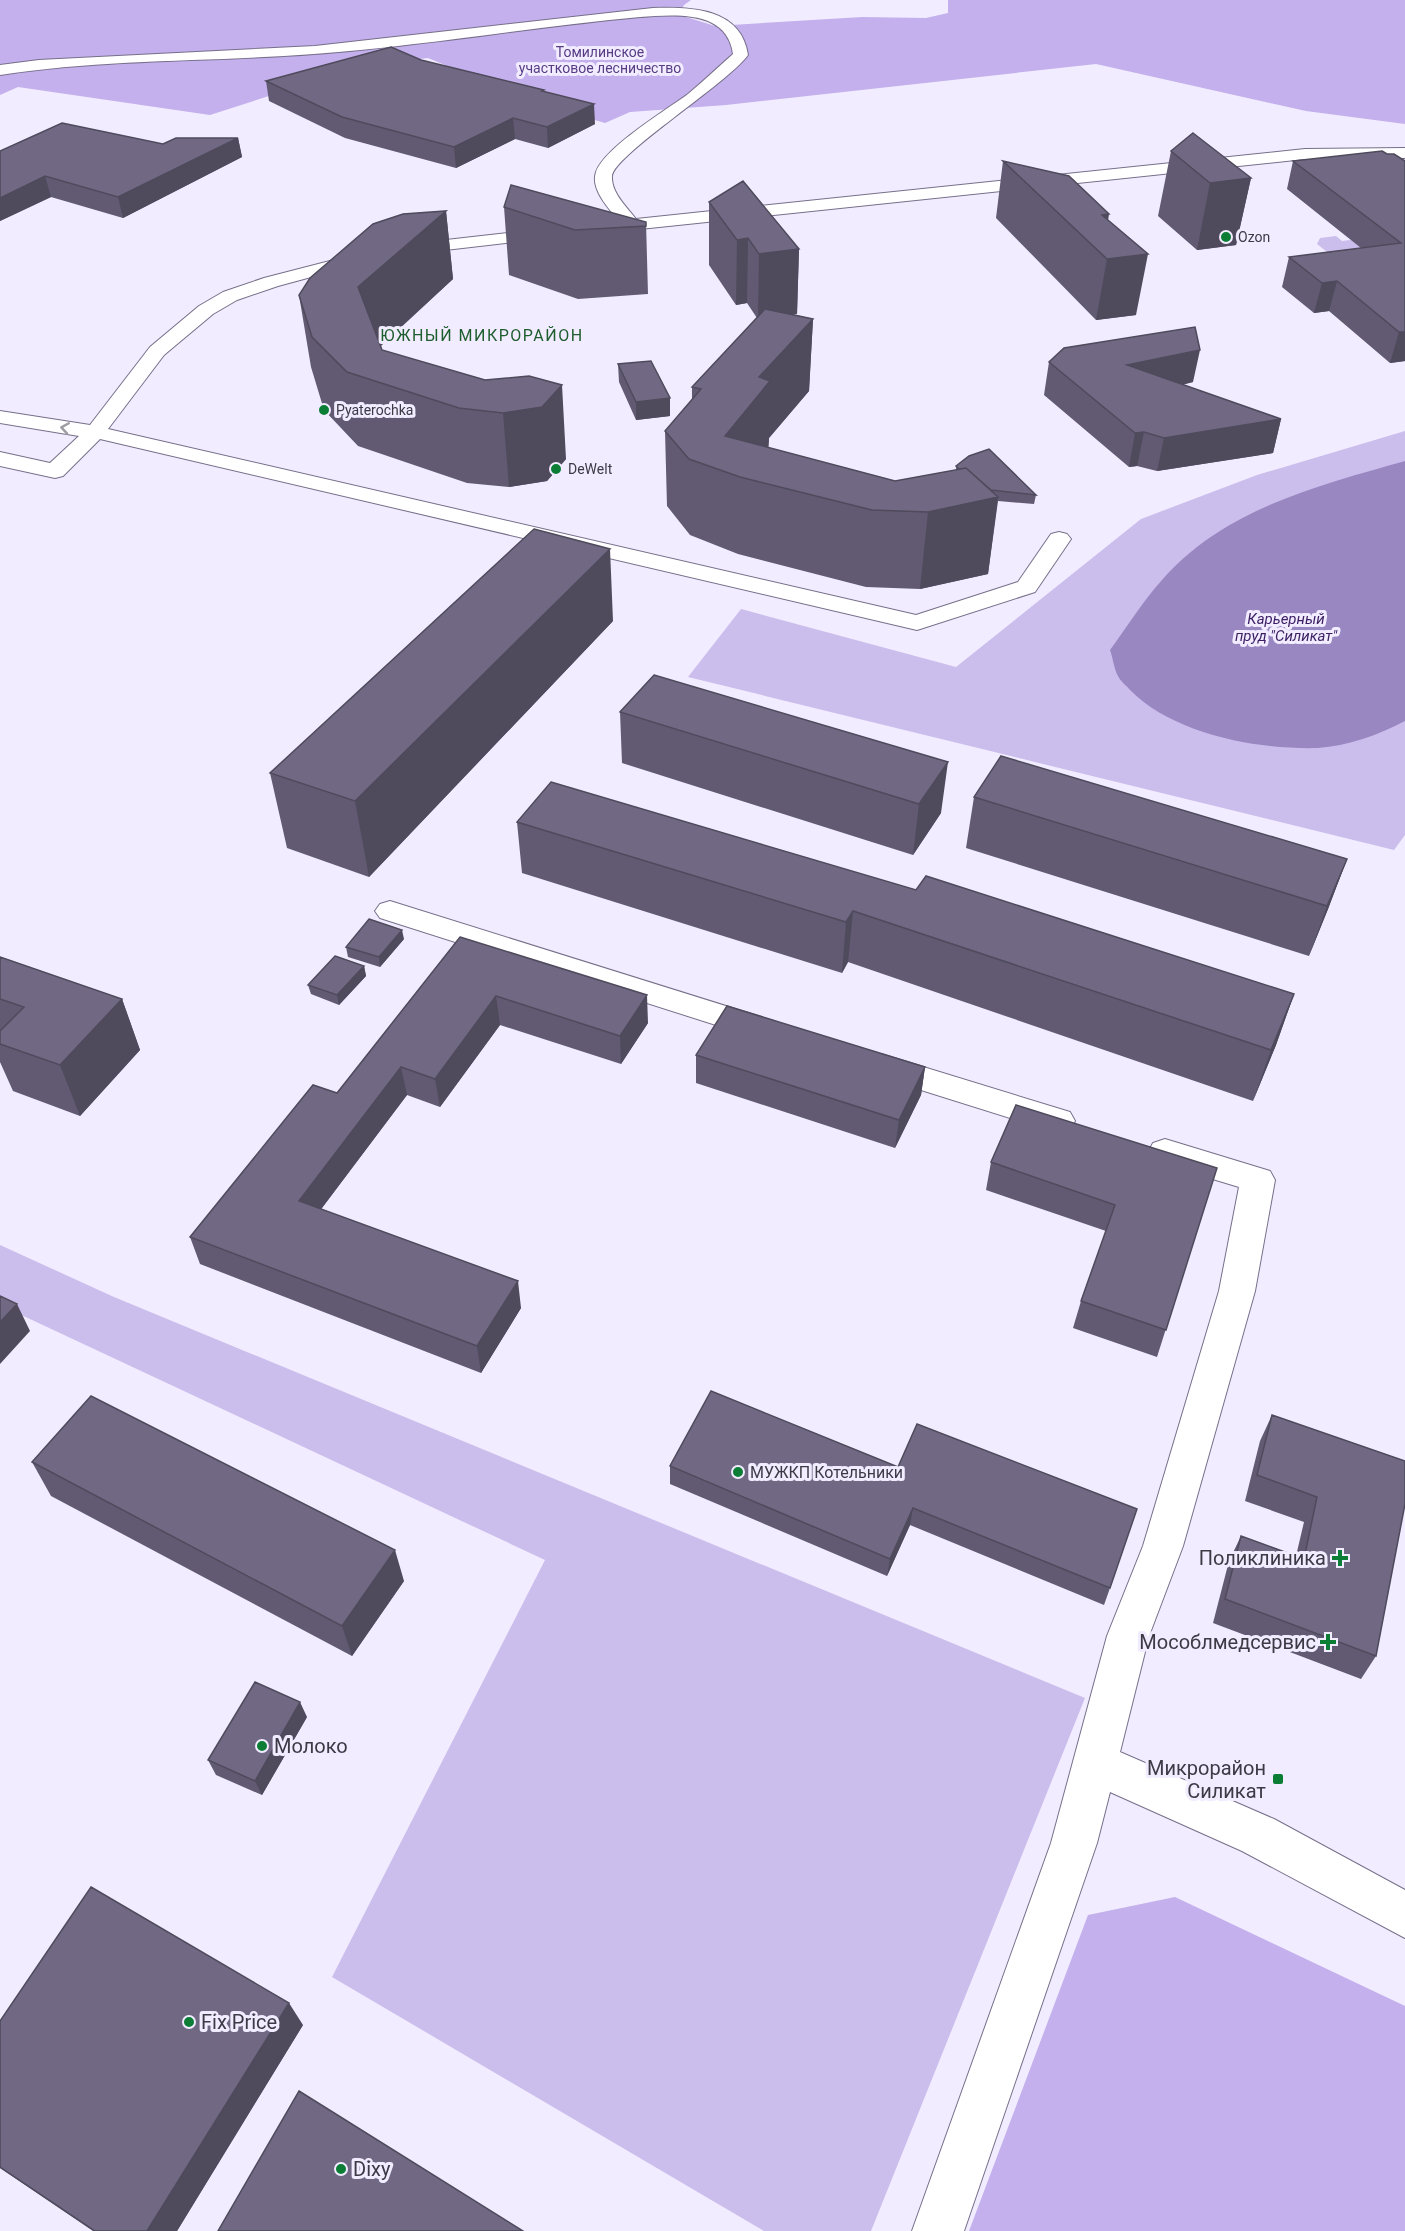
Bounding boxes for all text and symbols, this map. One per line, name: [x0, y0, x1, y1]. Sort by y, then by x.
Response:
park label: Томилинское участковое лесничество: [519, 44, 681, 76]
place label: Ozon: [1238, 229, 1270, 245]
marker: Ozon: [1219, 230, 1233, 244]
district label: ЮЖНЫЙ МИКРОРАЙОН: [380, 326, 584, 345]
place label: Pyaterochka: [336, 402, 413, 418]
marker: Pyaterochka: [317, 403, 331, 417]
one-way arrow: [60, 422, 70, 434]
place label: DeWelt: [568, 461, 613, 477]
marker: DeWelt: [549, 462, 563, 476]
water label: Карьерный пруд "Силикат": [1235, 610, 1337, 645]
place label: МУЖКП Котельники: [750, 1463, 903, 1482]
marker: МУЖКП Котельники: [731, 1465, 745, 1479]
place label: Поликлиника: [1199, 1546, 1326, 1570]
marker: Поликлиника: [1331, 1549, 1349, 1567]
place label: Мособлмедсервис: [1139, 1630, 1316, 1654]
marker: Мособлмедсервис: [1321, 1635, 1335, 1649]
place label: Молоко: [274, 1734, 348, 1758]
marker: Молоко: [255, 1739, 269, 1753]
place label: Микрорайон Силикат: [1147, 1756, 1266, 1803]
marker: Микрорайон Силикат: [1271, 1772, 1285, 1786]
place label: Fix Price: [201, 2010, 277, 2034]
marker: Fix Price: [182, 2015, 196, 2029]
place label: Dixy: [353, 2157, 391, 2181]
marker: Dixy: [334, 2162, 348, 2176]

